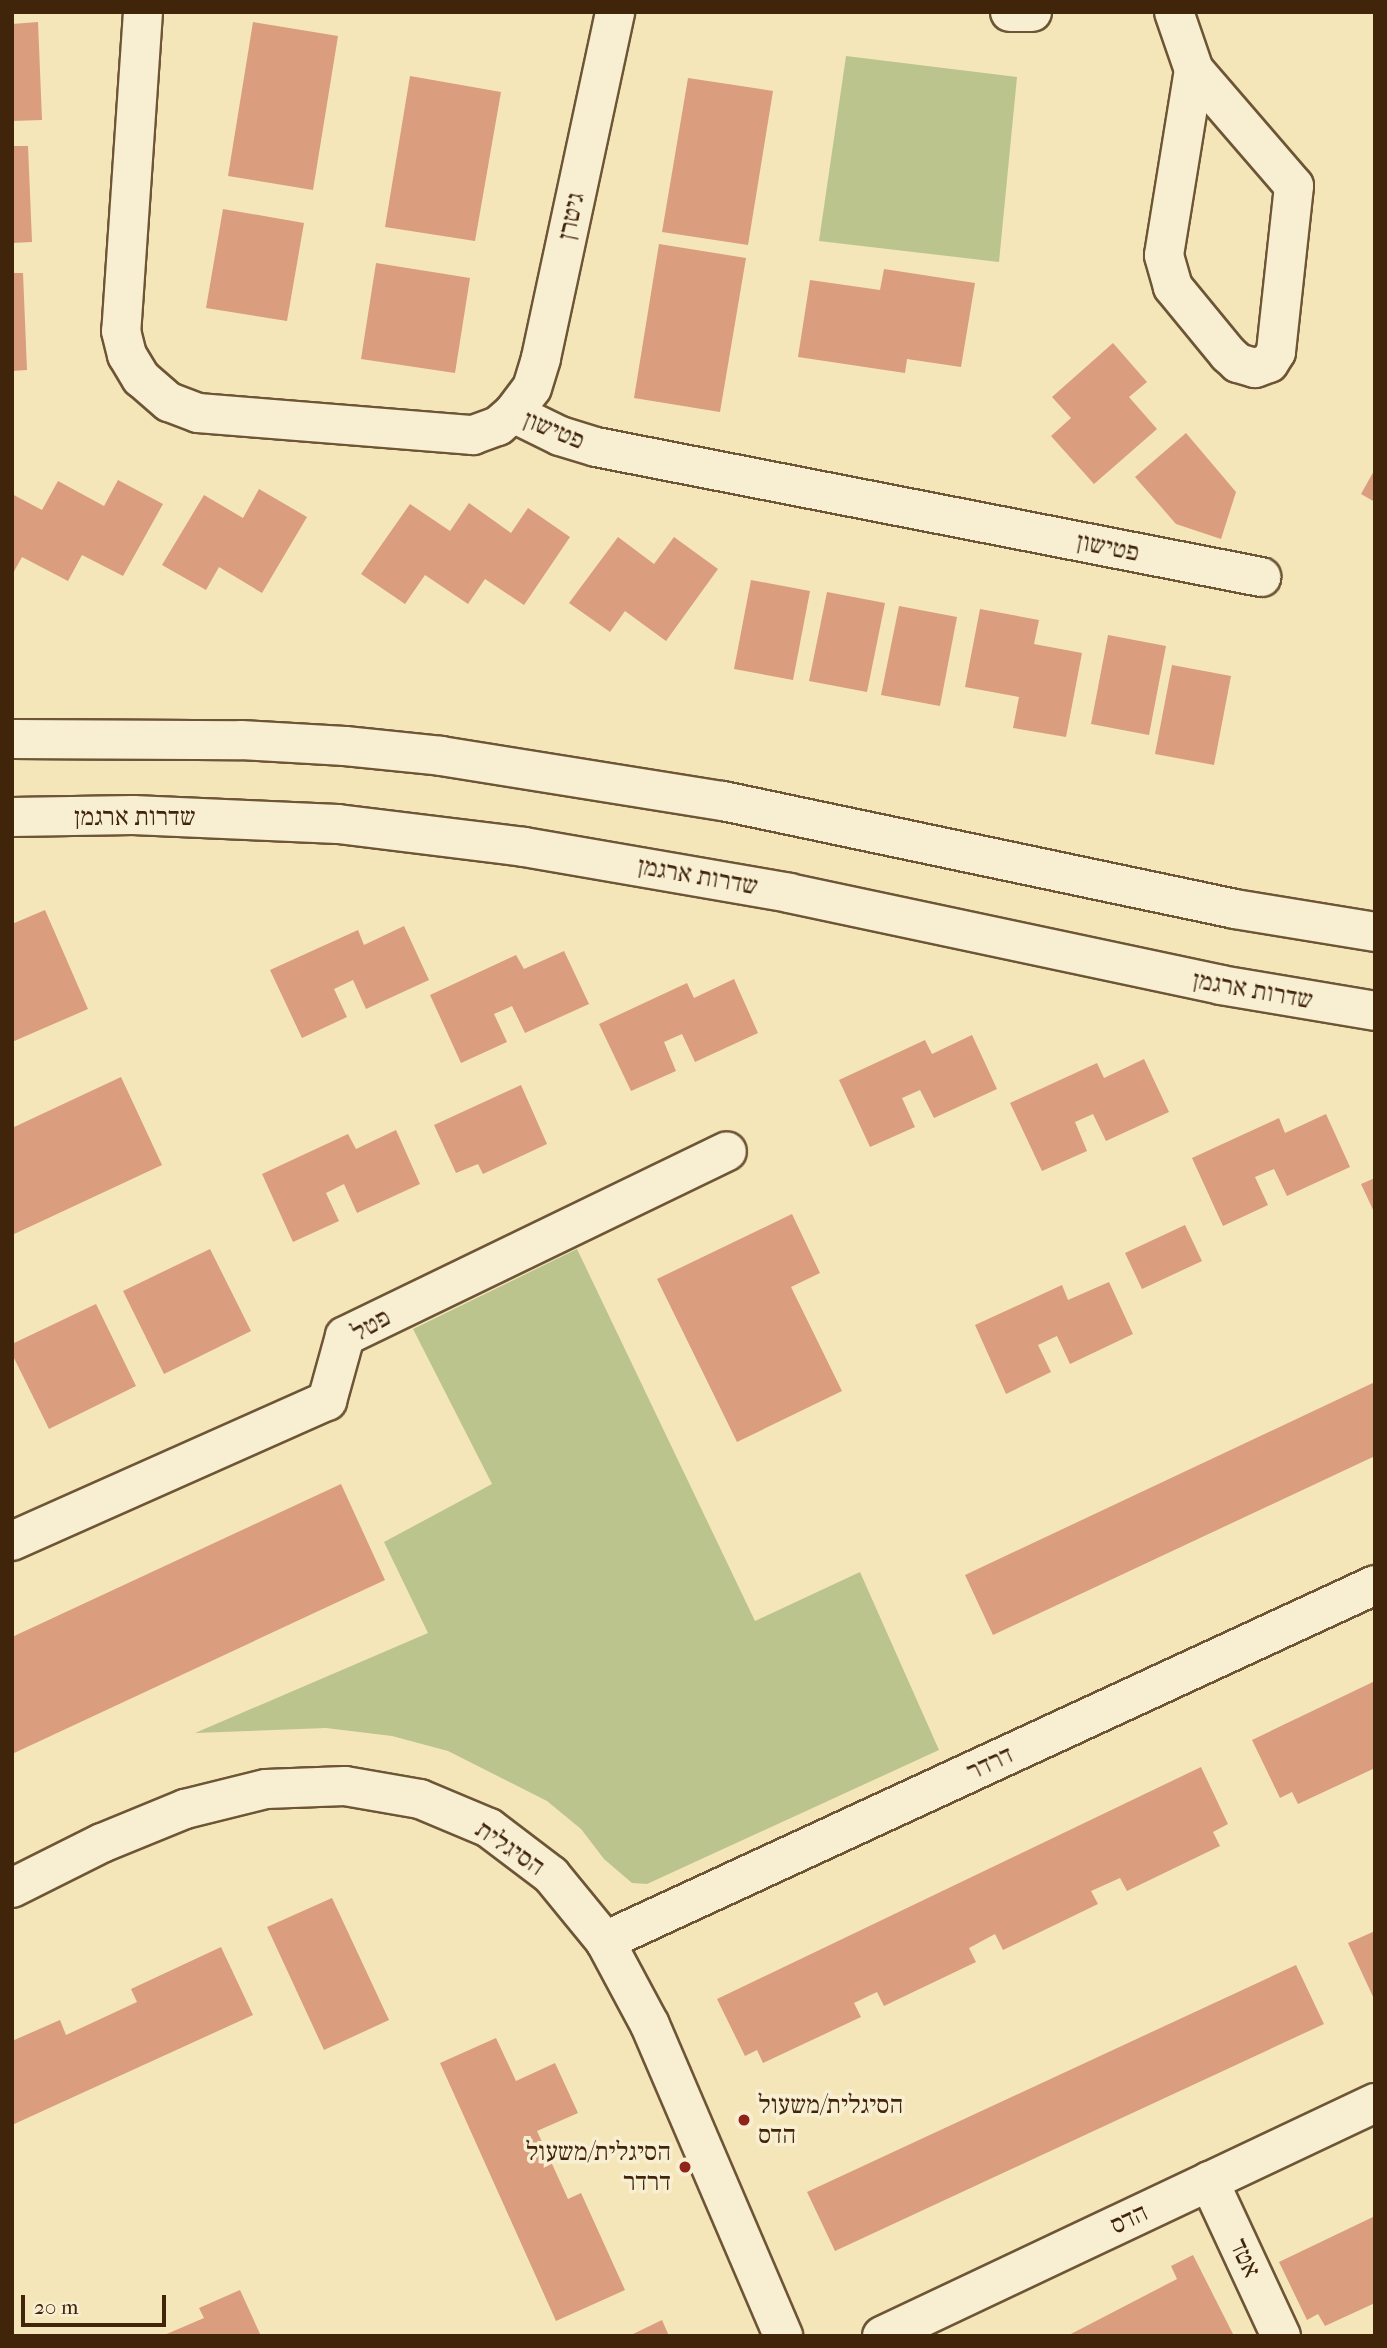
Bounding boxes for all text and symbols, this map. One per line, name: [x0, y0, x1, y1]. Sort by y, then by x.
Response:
street label: גיטרן: [551, 189, 591, 243]
street label: פטישון: [519, 404, 589, 456]
street label: פטישון: [1074, 526, 1142, 568]
street label: שדרות ארגמן: [74, 801, 196, 833]
street label: שדרות ארגמן: [635, 850, 761, 902]
street label: שדרות ארגמן: [1190, 964, 1316, 1016]
street label: פטל: [346, 1302, 396, 1348]
street label: דרדר: [962, 1739, 1018, 1787]
street label: הסיגלית: [469, 1814, 551, 1882]
place label: הסיגלית/משעול הדס: [758, 2089, 903, 2150]
marker: הסיגלית/משעול הדס: [736, 2112, 752, 2128]
place label: הסיגלית/משעול דרדר: [526, 2136, 671, 2198]
marker: הסיגלית/משעול דרדר: [677, 2159, 693, 2175]
street label: הדס: [1105, 2197, 1153, 2241]
street label: אטד: [1223, 2234, 1267, 2282]
scale bar: [24, 2282, 170, 2326]
text: 20 m: [34, 2295, 78, 2319]

